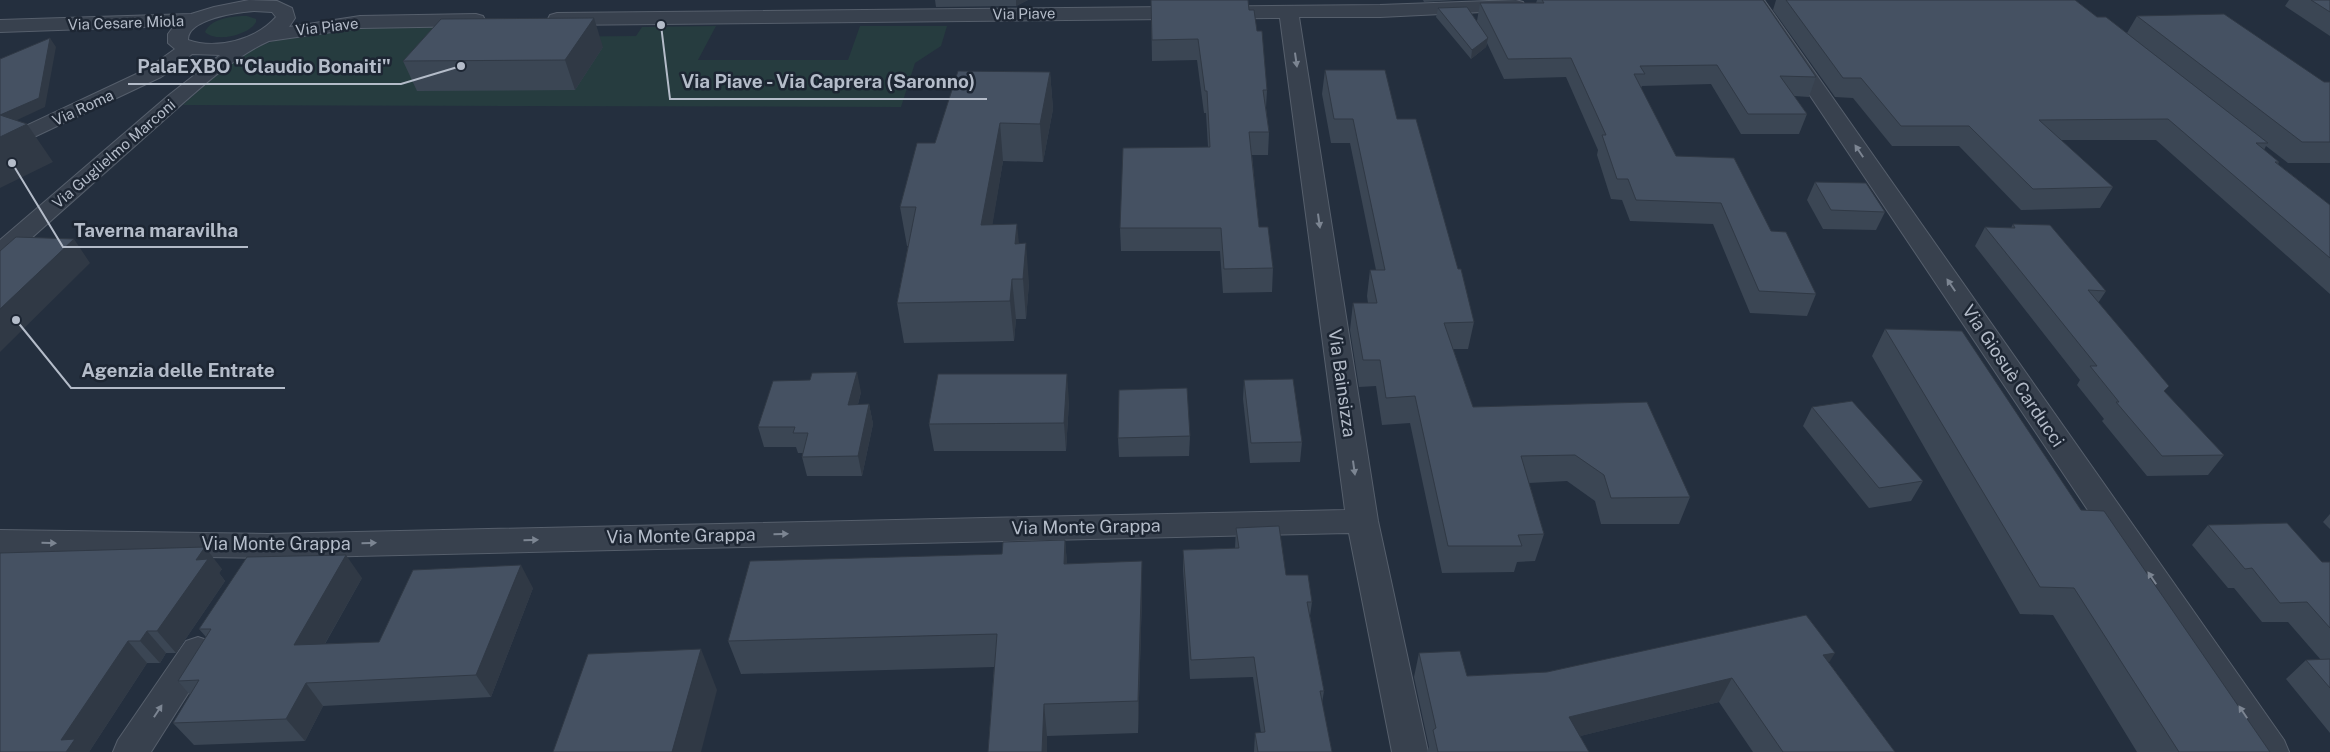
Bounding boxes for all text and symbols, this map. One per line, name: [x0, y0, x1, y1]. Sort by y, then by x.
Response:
street label: Via Piave: [992, 4, 1056, 23]
street label: Via Cesare Miola: [68, 12, 184, 33]
street label: Via Piave: [295, 14, 359, 39]
callout: PalaEXBO "Claudio Bonaiti": [128, 50, 401, 84]
one-way arrow: [1292, 52, 1300, 68]
text: PalaEXBO "Claudio Bonaiti": [137, 55, 391, 77]
callout: Via Piave - Via Caprera (Saronno): [670, 65, 987, 99]
text: Via Piave - Via Caprera (Saronno): [681, 70, 975, 92]
street label: Via Roma: [50, 86, 116, 129]
street label: Via Guglielmo Marconi: [49, 96, 179, 212]
one-way arrow: [1854, 144, 1864, 158]
callout: Taverna maravilha: [63, 213, 248, 247]
one-way arrow: [1315, 213, 1323, 229]
text: Taverna maravilha: [74, 219, 238, 241]
one-way arrow: [1946, 278, 1955, 292]
street label: Via Giosuè Carducci: [1958, 301, 2069, 451]
street label: Via Bainsizza: [1325, 328, 1360, 438]
callout: Agenzia delle Entrate: [71, 354, 285, 388]
text: Agenzia delle Entrate: [81, 359, 275, 381]
one-way arrow: [1351, 461, 1359, 477]
street label: Via Monte Grappa: [1011, 515, 1161, 538]
street label: Via Monte Grappa: [606, 524, 756, 547]
one-way arrow: [773, 530, 789, 538]
street label: Via Monte Grappa: [201, 533, 351, 554]
one-way arrow: [523, 536, 539, 544]
one-way arrow: [41, 539, 57, 547]
one-way arrow: [361, 539, 377, 547]
one-way arrow: [2147, 571, 2156, 585]
one-way arrow: [153, 705, 163, 718]
one-way arrow: [2239, 705, 2248, 719]

